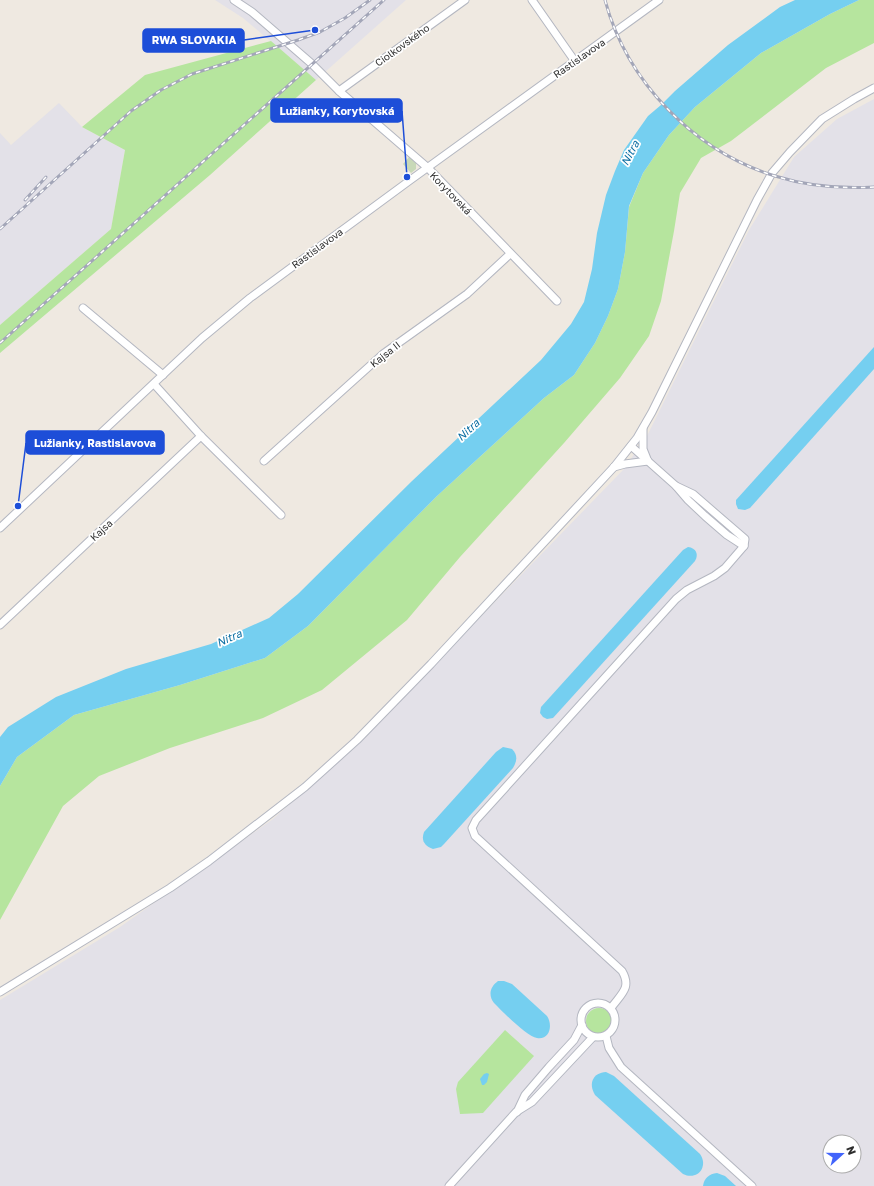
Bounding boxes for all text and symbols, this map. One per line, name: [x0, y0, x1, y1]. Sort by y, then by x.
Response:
street label: Ciolkovského: [372, 21, 432, 69]
callout: RWA SLOVAKIA: [143, 29, 244, 52]
text: RWA SLOVAKIA: [152, 33, 237, 46]
street label: Rastislavova: [551, 36, 607, 80]
callout: Lužianky, Korytovská: [271, 99, 402, 122]
text: Lužianky, Korytovská: [280, 104, 394, 117]
water label: Nitra: [618, 137, 642, 167]
street label: Korytovská: [428, 169, 474, 217]
street label: Rastislavova: [289, 225, 345, 271]
street label: Kajsa II: [368, 339, 402, 369]
water label: Nitra: [454, 415, 482, 443]
callout: Lužianky, Rastislavova: [26, 431, 164, 454]
text: Lužianky, Rastislavova: [34, 436, 156, 449]
street label: Kajsa: [87, 517, 115, 543]
water label: Nitra: [214, 626, 244, 649]
north arrow: [822, 1134, 862, 1174]
text: N: [844, 1144, 859, 1156]

